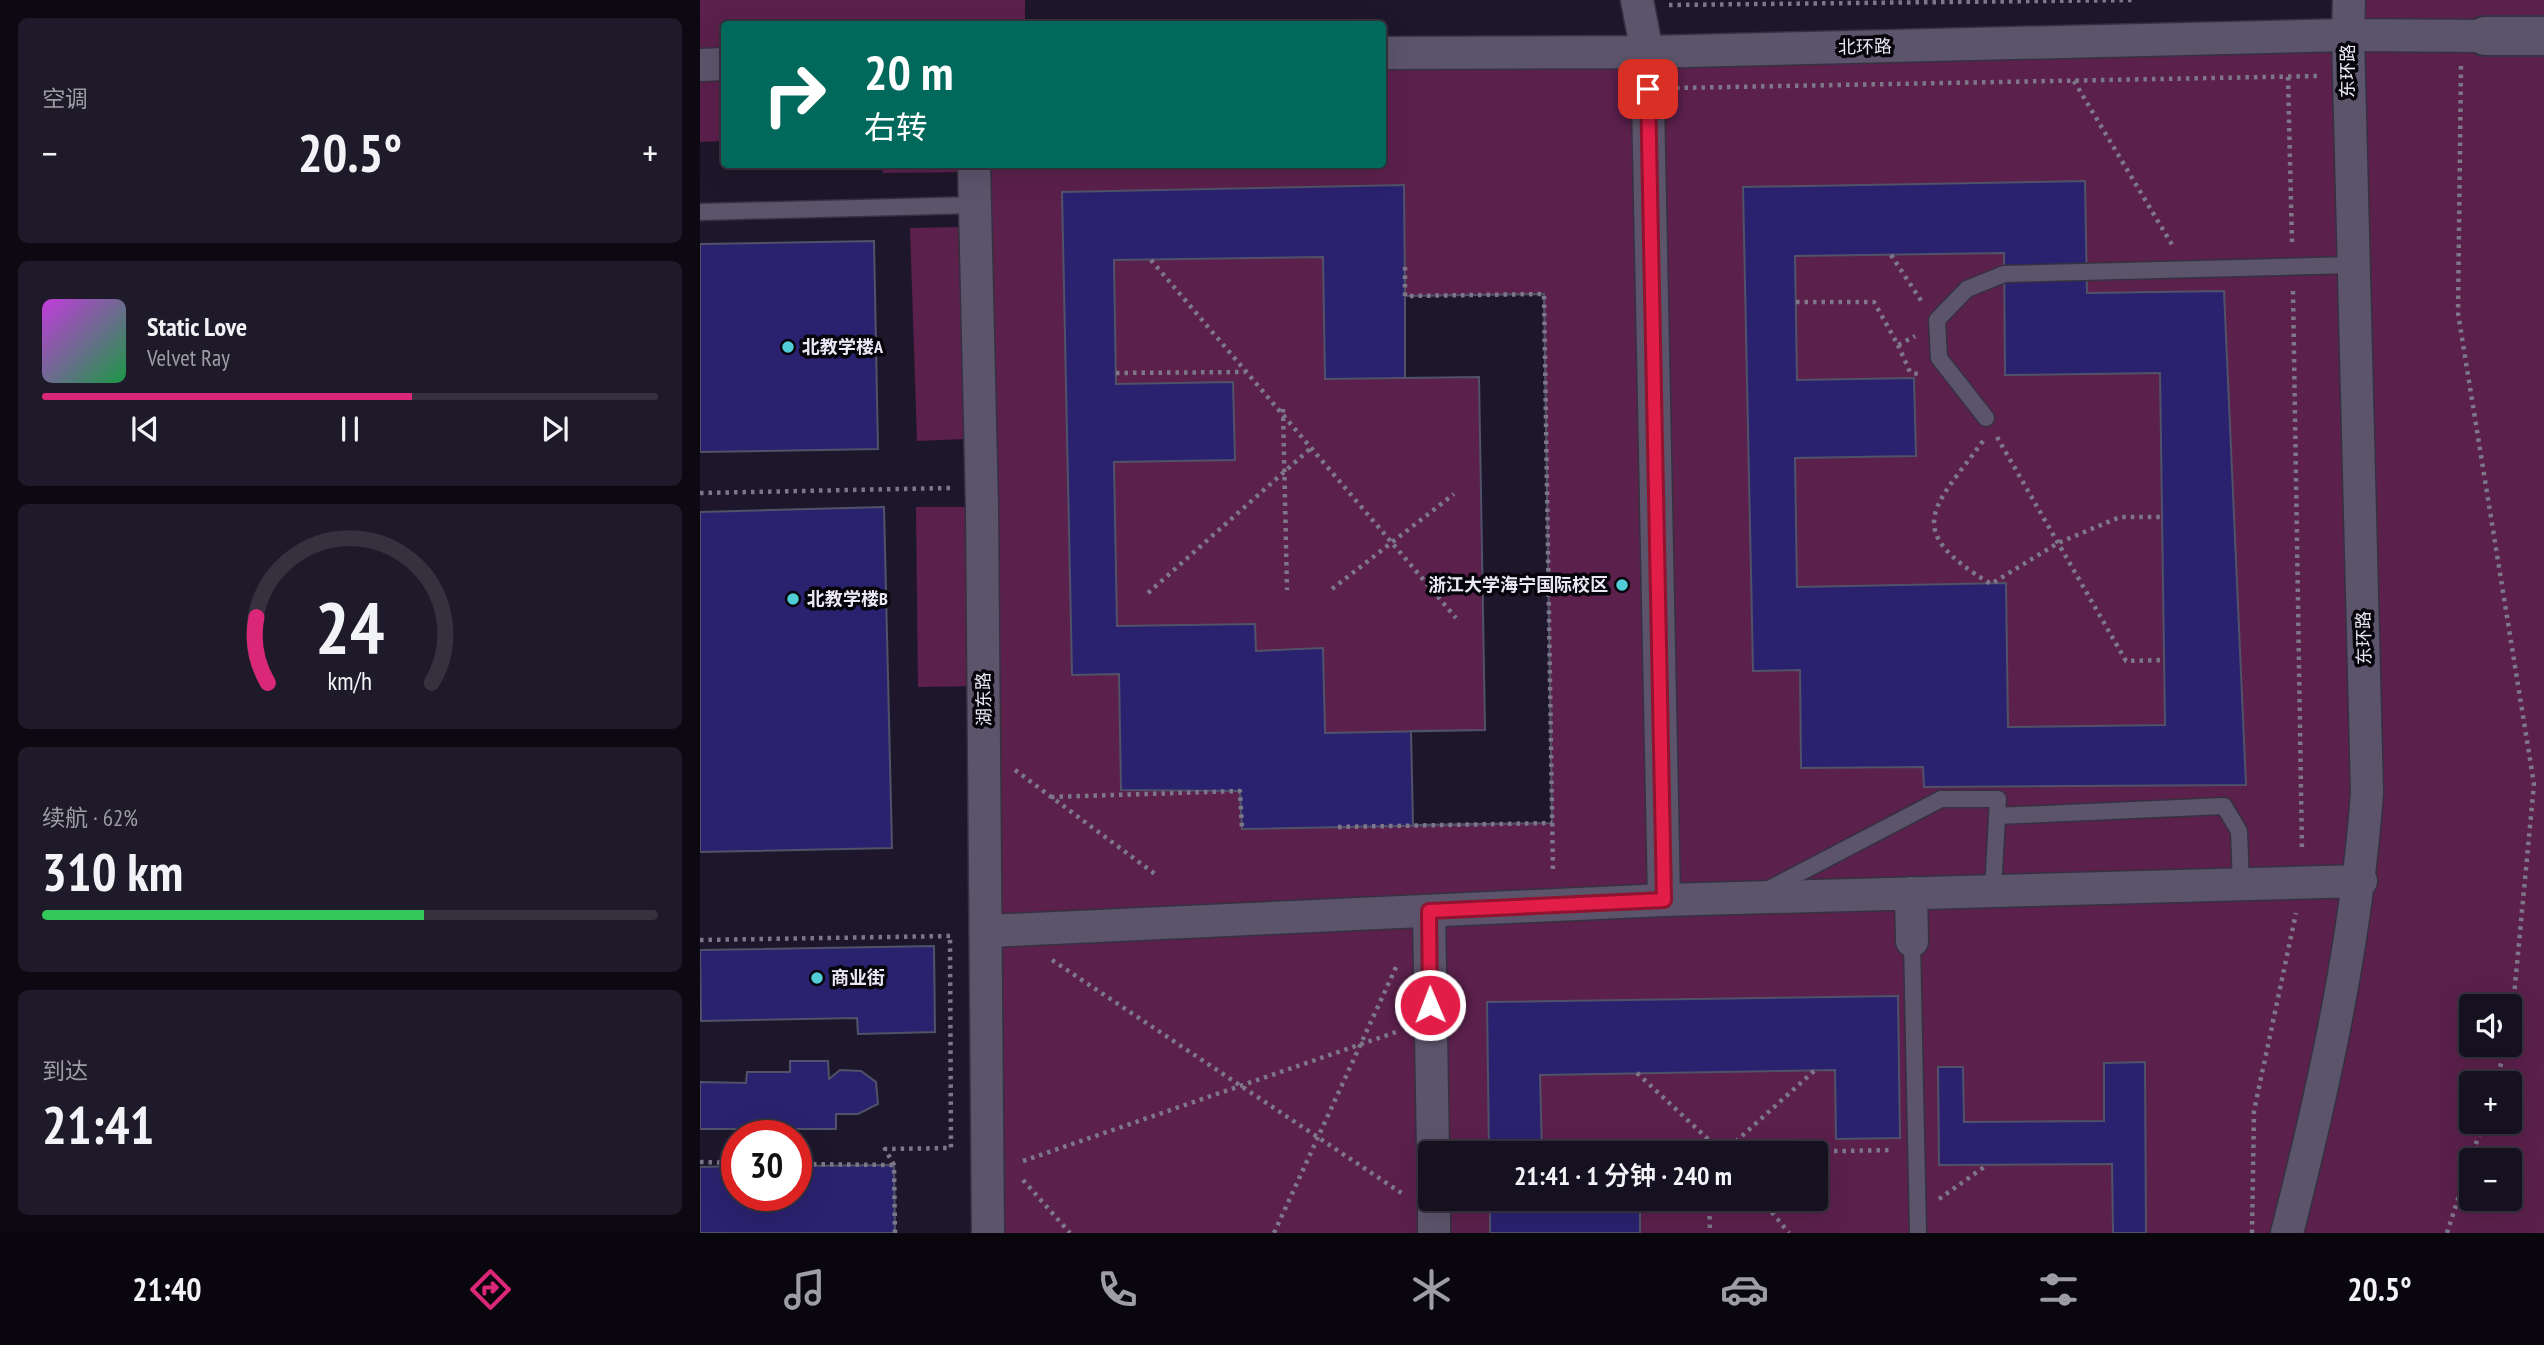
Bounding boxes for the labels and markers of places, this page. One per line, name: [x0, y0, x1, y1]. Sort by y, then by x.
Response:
pin: [1618, 59, 1678, 119]
place label: 北教学楼A: [802, 335, 884, 358]
marker: 北教学楼A: [780, 339, 796, 355]
place label: 浙江大学海宁国际校区: [1428, 573, 1608, 596]
marker: 浙江大学海宁国际校区: [1614, 577, 1630, 593]
place label: 北教学楼B: [807, 587, 888, 610]
marker: 北教学楼B: [785, 591, 801, 607]
place label: 商业街: [831, 966, 885, 989]
marker: 商业街: [809, 970, 825, 986]

